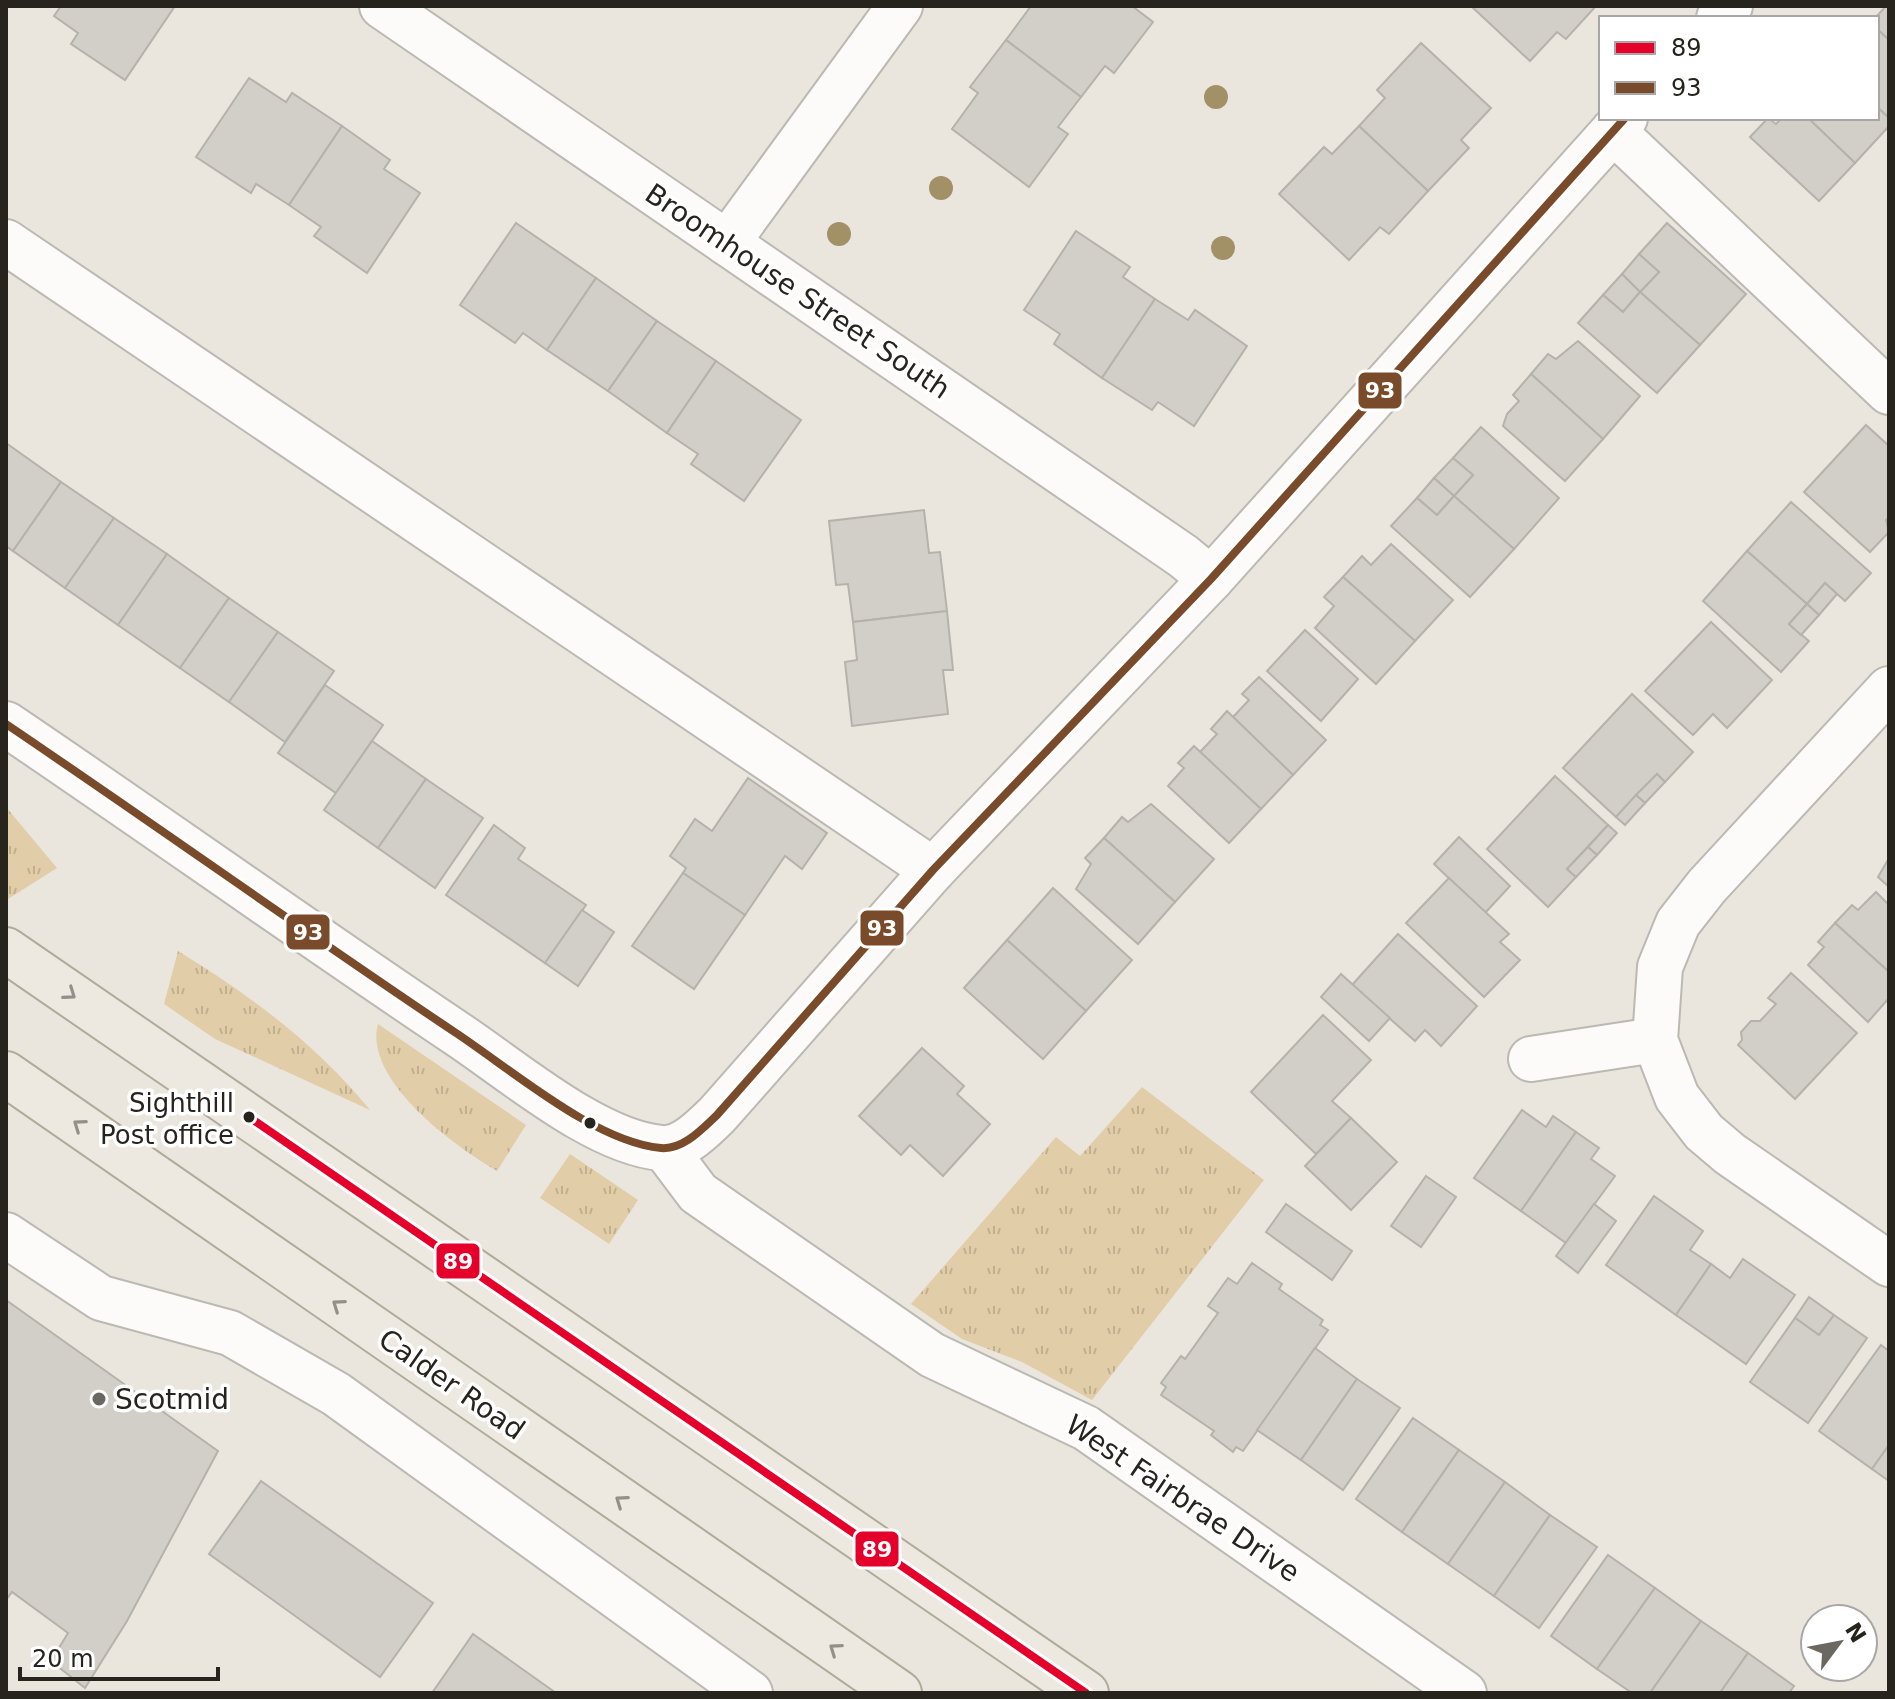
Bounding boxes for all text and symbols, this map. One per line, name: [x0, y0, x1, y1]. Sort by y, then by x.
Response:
legend: [1599, 16, 1879, 120]
text: 89: [1671, 34, 1702, 62]
text: 93: [1671, 74, 1702, 102]
street label: Broomhouse Street South: [639, 177, 956, 406]
line badge: 93: [1357, 371, 1403, 410]
text: 93: [1365, 378, 1395, 403]
line badge: 93: [859, 909, 905, 947]
line badge: 93: [285, 913, 331, 951]
text: 93: [867, 916, 897, 941]
text: 93: [293, 920, 323, 945]
one-way arrow: [62, 984, 76, 999]
place label: Sighthill Post office: [100, 1088, 234, 1150]
marker: Sighthill Post office: [241, 1109, 257, 1125]
unlabelled marker: [582, 1115, 598, 1131]
one-way arrow: [74, 1120, 88, 1135]
line badge: 89: [435, 1242, 481, 1280]
text: 89: [443, 1249, 473, 1274]
one-way arrow: [333, 1300, 347, 1315]
street label: Calder Road: [373, 1322, 531, 1447]
place label: Scotmid: [115, 1383, 229, 1416]
marker: Scotmid: [90, 1390, 108, 1408]
street label: West Fairbrae Drive: [1060, 1408, 1306, 1589]
one-way arrow: [616, 1496, 630, 1511]
line badge: 89: [854, 1530, 900, 1568]
text: 89: [862, 1537, 892, 1562]
north arrow: [1799, 1603, 1879, 1683]
text: N: [1840, 1618, 1871, 1647]
scale bar: [20, 1631, 218, 1681]
one-way arrow: [830, 1644, 844, 1659]
text: 20 m: [32, 1645, 94, 1673]

